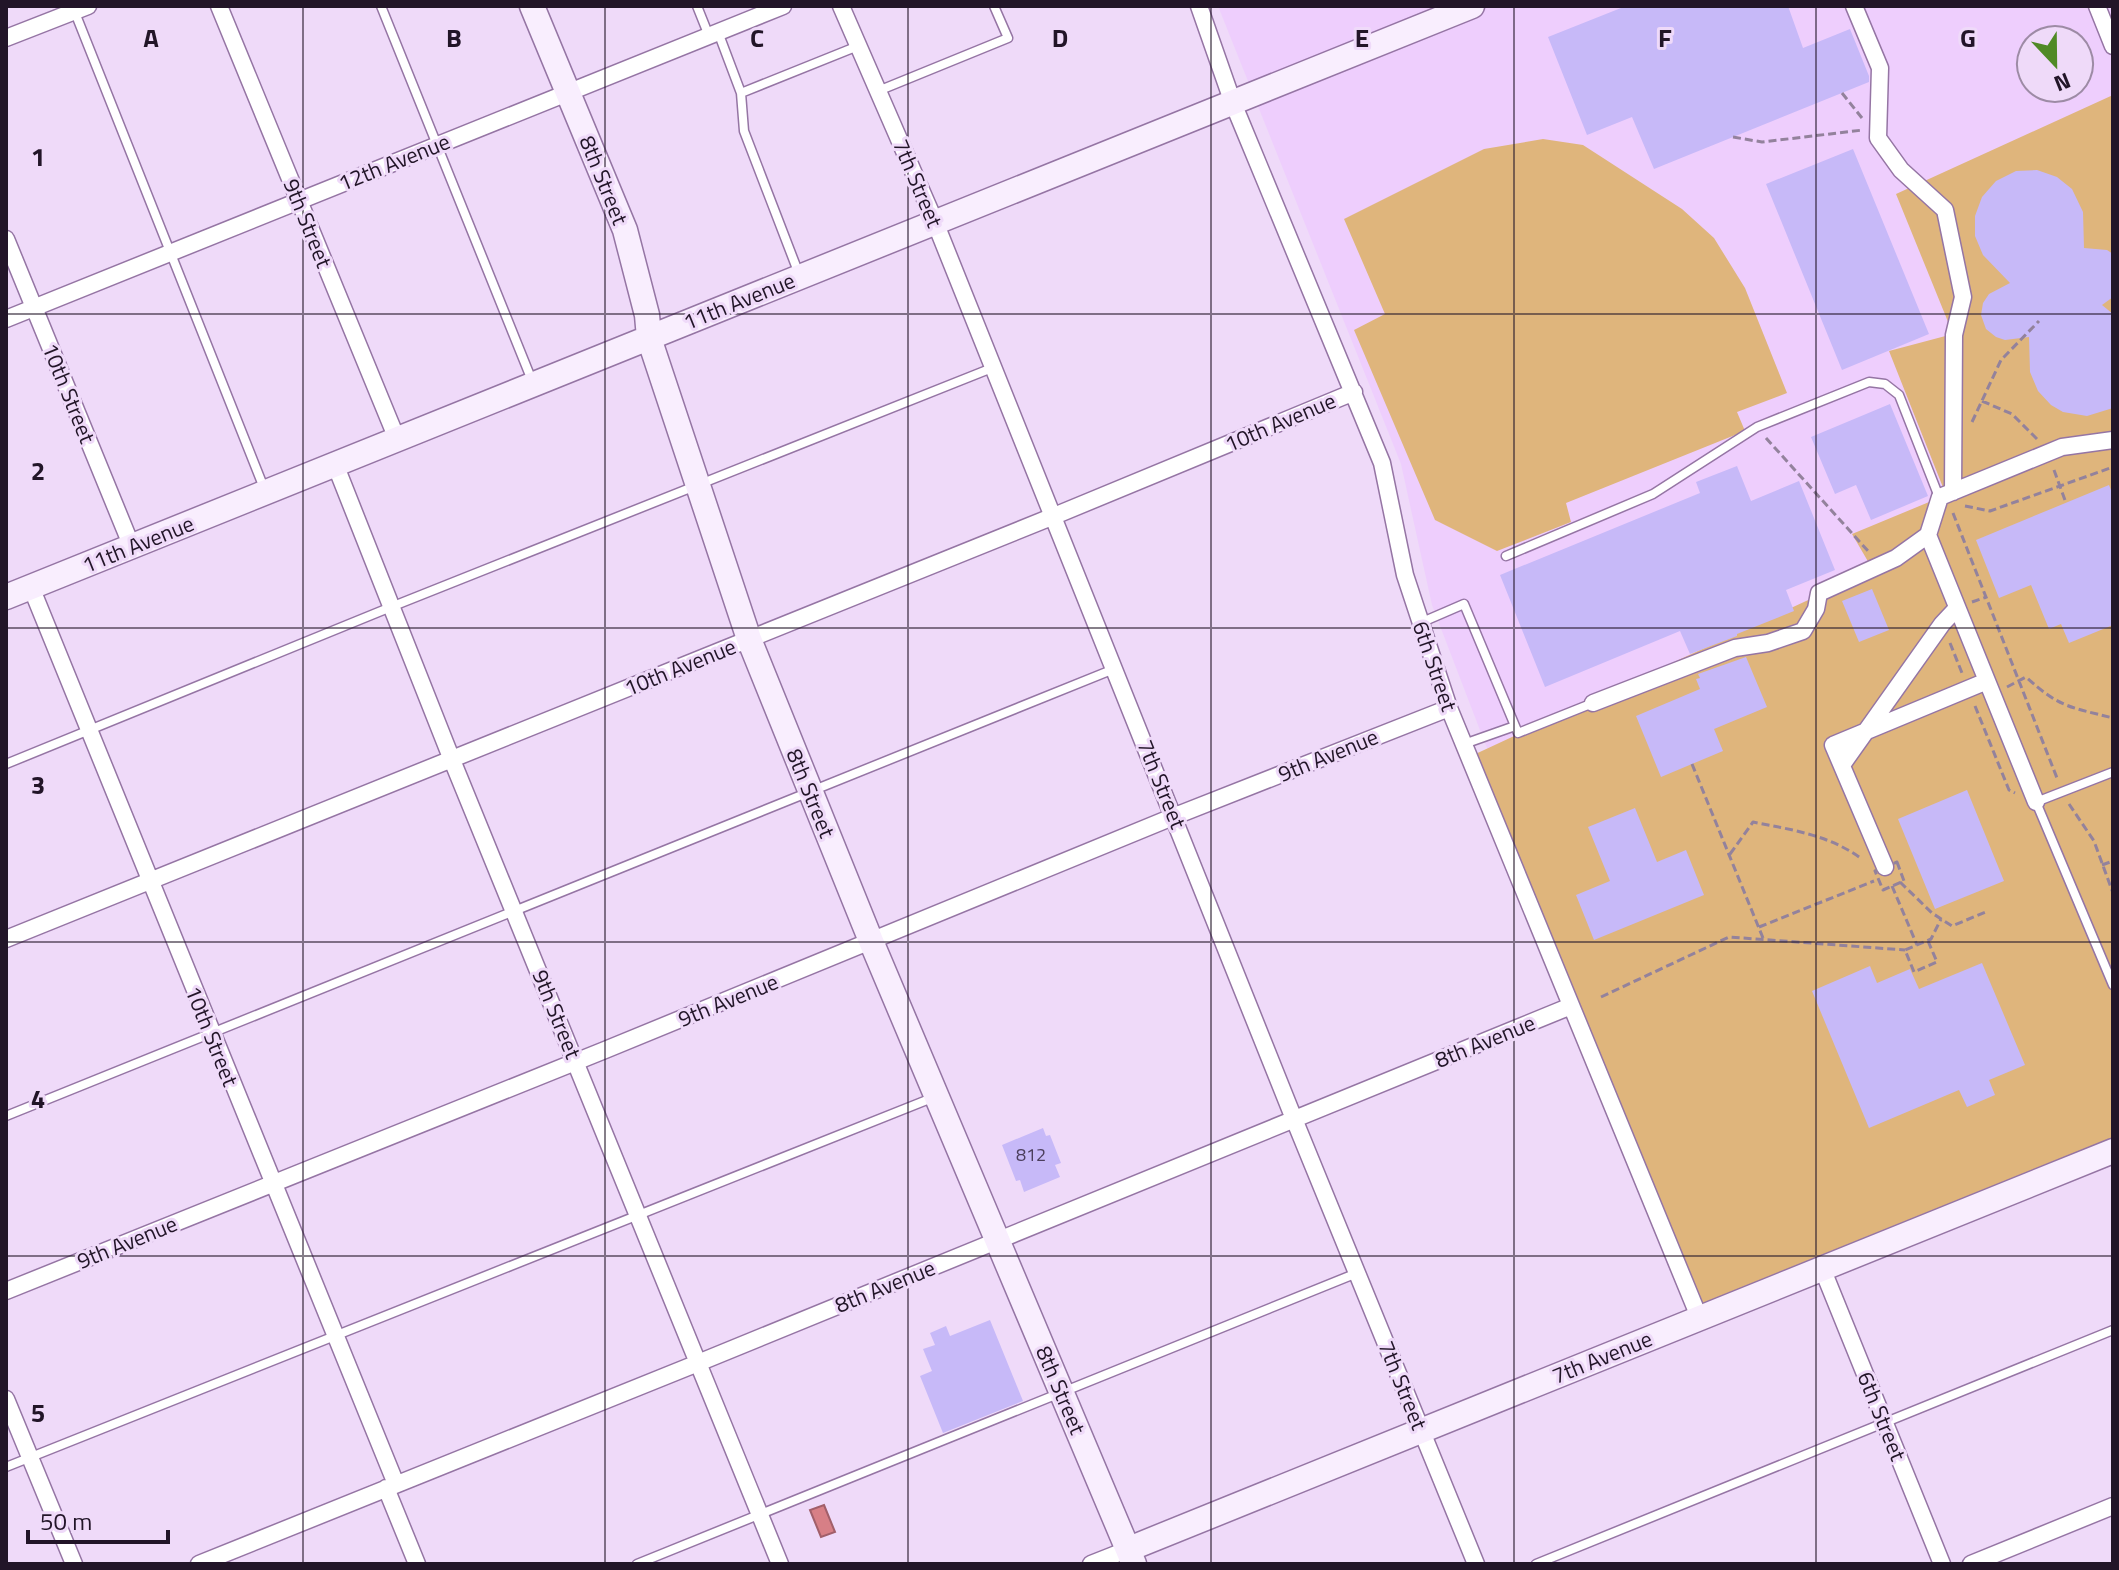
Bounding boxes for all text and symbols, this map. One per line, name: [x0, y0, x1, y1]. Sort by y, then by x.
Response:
text: A: [143, 18, 159, 57]
text: B: [446, 18, 462, 57]
text: C: [750, 18, 764, 57]
text: D: [1052, 18, 1068, 57]
text: E: [1355, 18, 1369, 57]
text: F: [1658, 18, 1672, 57]
text: G: [1960, 18, 1976, 57]
north arrow: [2015, 24, 2095, 104]
text: N: [2049, 64, 2076, 101]
street label: 12th Avenue: [333, 124, 455, 200]
street label: 8th Street: [571, 130, 637, 230]
street label: 7th Street: [884, 133, 952, 233]
text: 1: [31, 137, 45, 176]
street label: 9th Street: [275, 173, 341, 273]
street label: 11th Avenue: [678, 263, 800, 339]
street label: 10th Street: [33, 338, 105, 449]
street label: 10th Avenue: [1219, 383, 1341, 461]
text: 2: [31, 451, 45, 490]
street label: 11th Avenue: [77, 506, 199, 582]
street label: 6th Street: [1404, 616, 1466, 716]
street label: 10th Avenue: [619, 629, 741, 705]
street label: 9th Avenue: [1273, 719, 1383, 791]
street label: 7th Street: [1129, 734, 1195, 834]
street label: 8th Street: [778, 743, 844, 843]
text: 3: [31, 765, 45, 804]
street label: 9th Street: [524, 964, 590, 1064]
street label: 9th Avenue: [673, 964, 783, 1036]
street label: 10th Street: [176, 981, 248, 1092]
street label: 8th Avenue: [1430, 1005, 1540, 1077]
text: 4: [31, 1079, 45, 1118]
house number: 812: [1016, 1141, 1046, 1168]
street label: 9th Avenue: [72, 1206, 182, 1278]
street label: 8th Avenue: [830, 1250, 940, 1322]
street label: 7th Avenue: [1547, 1321, 1657, 1393]
street label: 7th Street: [1370, 1335, 1436, 1435]
street label: 8th Street: [1027, 1340, 1095, 1440]
street label: 6th Street: [1849, 1366, 1915, 1466]
text: 5: [31, 1393, 45, 1432]
scale bar: [28, 1494, 168, 1544]
text: 50 m: [40, 1503, 92, 1539]

